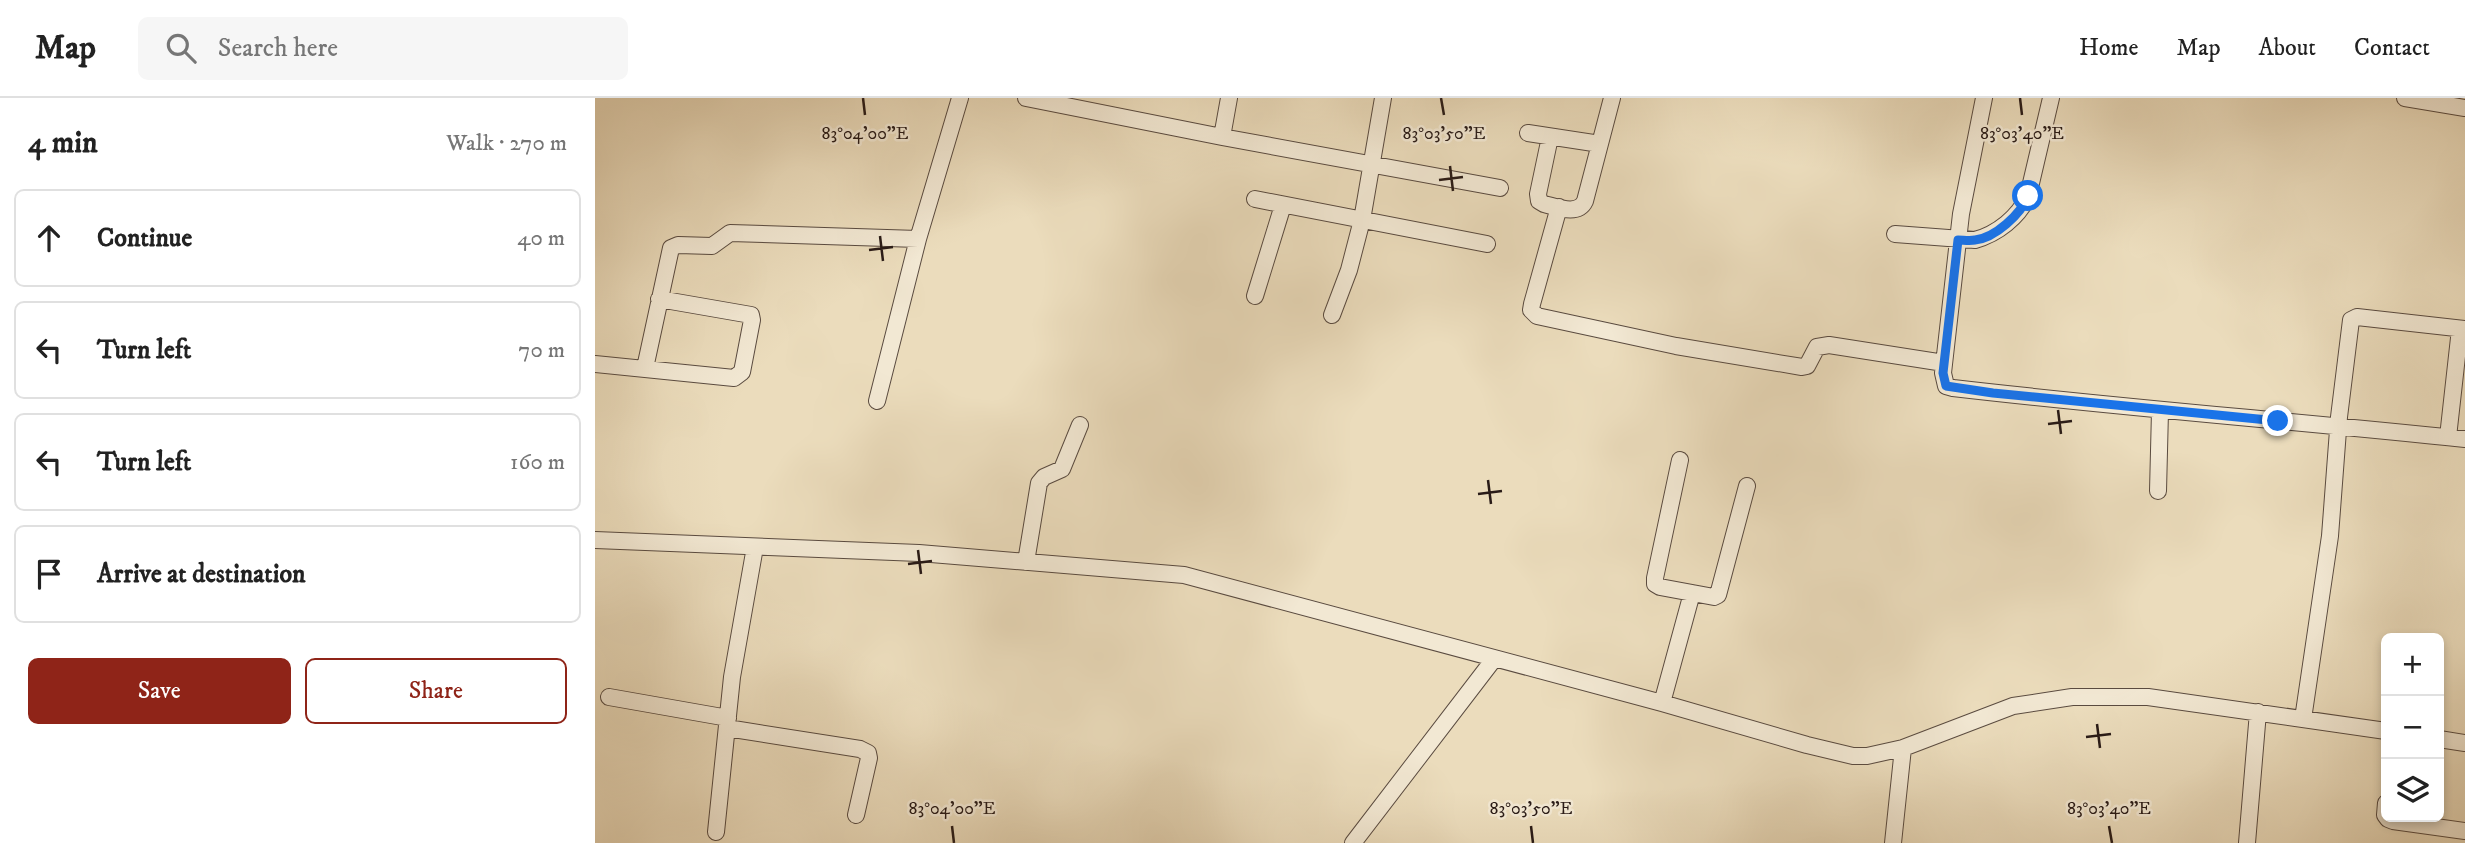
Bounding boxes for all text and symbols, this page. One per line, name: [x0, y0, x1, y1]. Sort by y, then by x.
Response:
search box: [138, 17, 628, 80]
text: Map: [35, 28, 96, 69]
icon: search: [162, 29, 200, 67]
text: Search here: [218, 32, 338, 65]
text: Home: [2079, 33, 2138, 63]
text: Map: [2176, 33, 2221, 63]
text: About: [2259, 33, 2316, 63]
text: Contact: [2354, 33, 2430, 63]
text: 83°04'00"E: [821, 123, 909, 145]
text: 83°03'50"E: [1403, 123, 1486, 145]
text: 83°03'40"E: [1980, 123, 2064, 145]
text: 4 min: [28, 125, 98, 162]
text: Walk · 270 m: [446, 129, 567, 158]
route start: [2012, 180, 2043, 211]
icon: ahead: [30, 219, 68, 257]
text: Continue: [97, 222, 192, 255]
text: 40 m: [517, 224, 565, 253]
icon: left: [30, 331, 68, 369]
text: Turn left: [97, 334, 191, 367]
text: 70 m: [518, 336, 565, 365]
route end: [2262, 405, 2293, 436]
icon: left: [30, 443, 68, 481]
text: Turn left: [97, 446, 191, 479]
text: 160 m: [510, 448, 565, 477]
icon: arrive: [30, 555, 68, 593]
text: Arrive at destination: [97, 558, 306, 591]
map controls: [2381, 633, 2444, 822]
button: +: [2381, 633, 2444, 696]
button: Save: [28, 658, 291, 724]
button: Share: [305, 658, 567, 724]
button: −: [2381, 696, 2444, 759]
button: layers: [2381, 759, 2444, 822]
text: 83°04'00"E: [908, 798, 996, 820]
text: 83°03'50"E: [1490, 798, 1573, 820]
text: 83°03'40"E: [2067, 798, 2151, 820]

